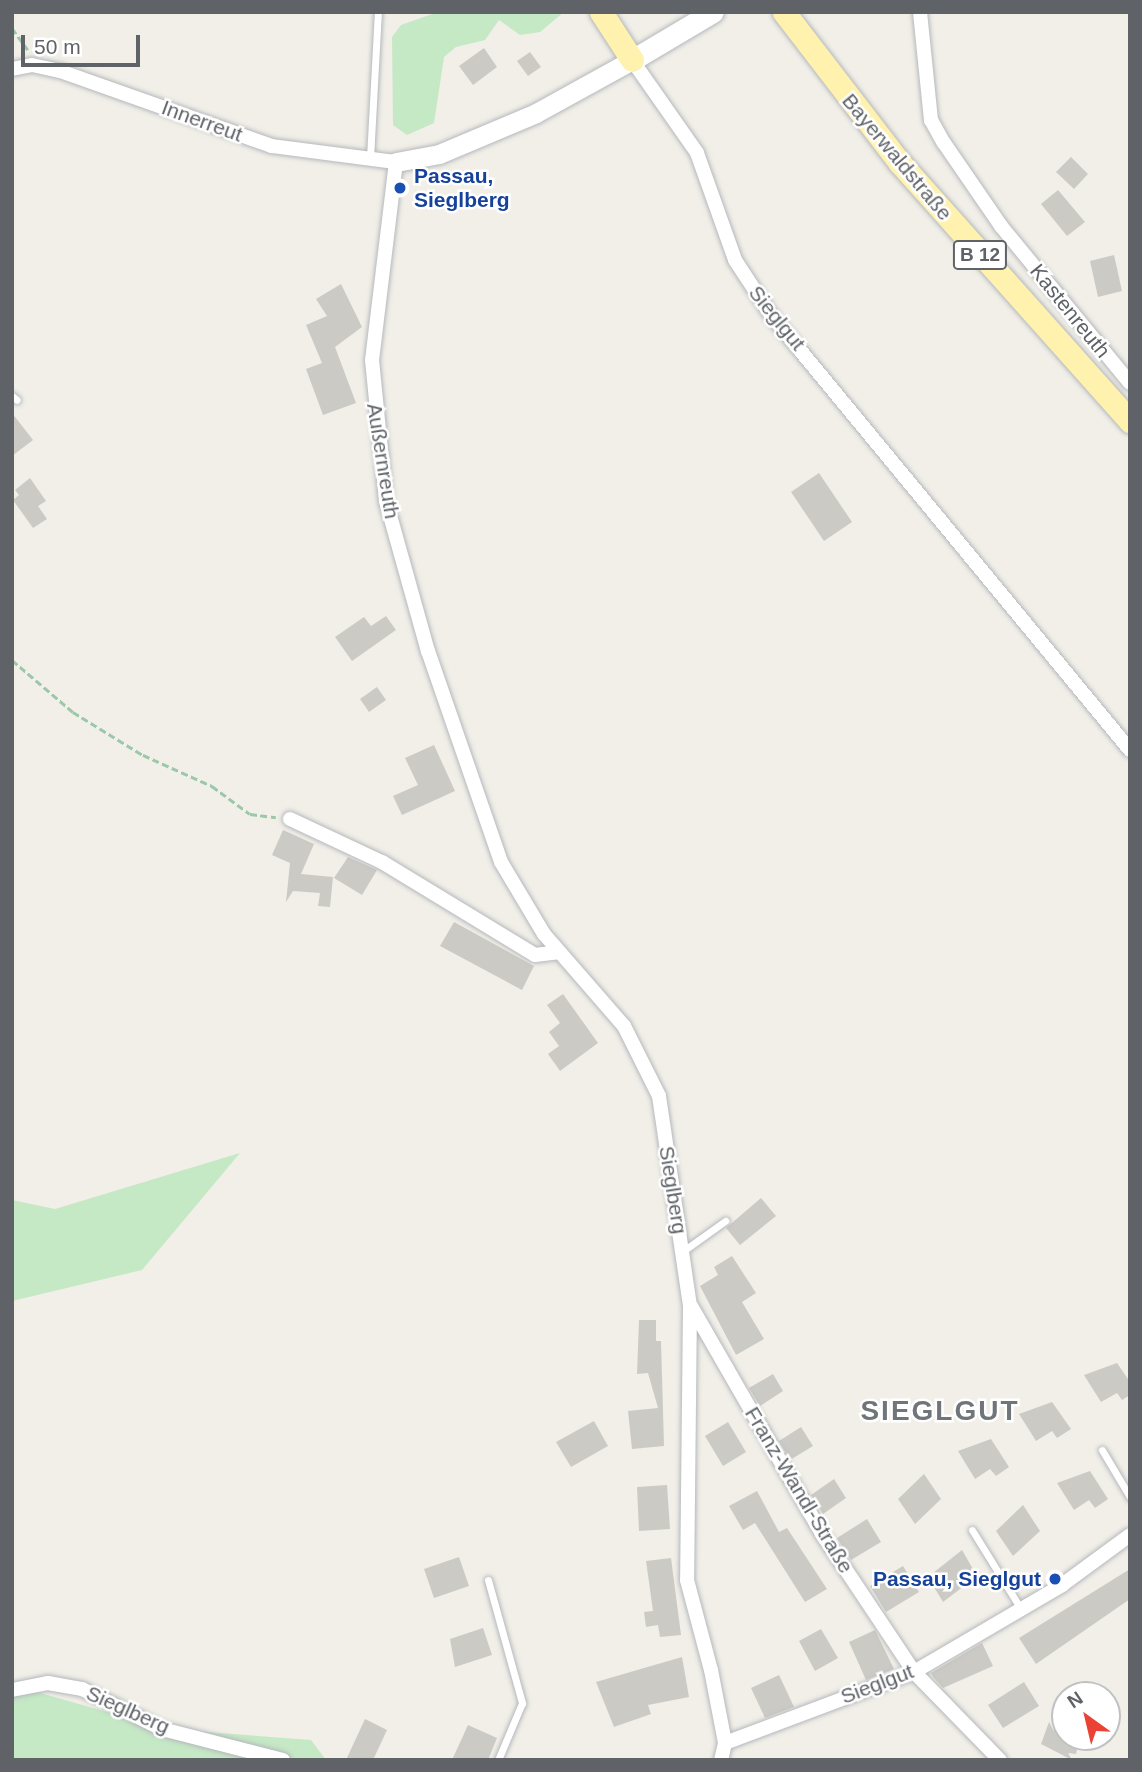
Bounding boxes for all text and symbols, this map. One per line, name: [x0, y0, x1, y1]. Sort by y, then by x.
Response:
scale bar: [24, 21, 144, 65]
text: 50 m: [34, 35, 81, 58]
street label: Bayerwaldstraße: [837, 89, 957, 225]
street label: Innerreut: [158, 95, 246, 147]
place label: Passau, Sieglberg: [414, 163, 510, 213]
marker: Passau, Sieglberg: [392, 180, 408, 196]
road number: B 12: [952, 240, 1008, 270]
street label: Kastenreuth: [1025, 259, 1115, 363]
street label: Sieglgut: [743, 281, 811, 355]
street label: Außernreuth: [361, 401, 405, 521]
street label: Sieglberg: [654, 1144, 692, 1236]
district label: SIEGLGUT: [861, 1394, 1019, 1428]
street label: Franz-Wandl-Straße: [739, 1402, 859, 1578]
place label: Passau, Sieglgut: [873, 1566, 1041, 1592]
marker: Passau, Sieglgut: [1047, 1571, 1063, 1587]
street label: Sieglgut: [837, 1659, 917, 1709]
street label: Sieglberg: [82, 1680, 174, 1740]
north arrow: [1051, 1681, 1121, 1751]
text: N: [1064, 1687, 1087, 1712]

